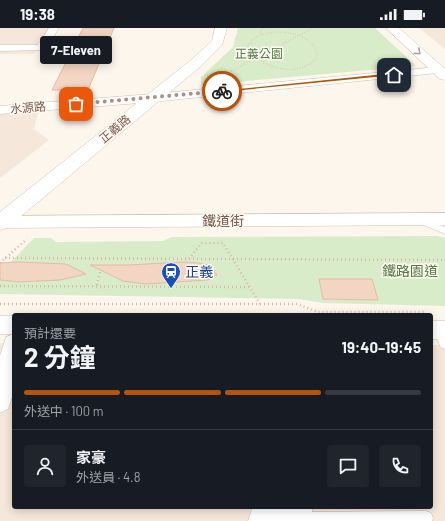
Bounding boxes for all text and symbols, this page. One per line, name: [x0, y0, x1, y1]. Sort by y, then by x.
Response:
text: 19:38: [20, 5, 55, 23]
callout: 7-Eleven: [40, 36, 112, 64]
text: 7-Eleven: [51, 42, 101, 58]
park label: 正義公園: [235, 46, 283, 60]
one-way arrow: [414, 47, 421, 54]
pin: [377, 58, 411, 92]
icon: home: [383, 64, 405, 86]
courier: [202, 71, 242, 111]
icon: bike: [211, 80, 233, 102]
pin: [59, 87, 93, 121]
icon: bag: [65, 93, 87, 115]
street label: 水源路: [9, 98, 46, 116]
street label: 正義路: [96, 111, 133, 145]
street label: 鐵道街: [202, 212, 244, 229]
station icon: 正義: [160, 261, 182, 289]
park label: 鐵路園道: [382, 262, 438, 279]
place label: 正義: [185, 263, 213, 280]
text: 預計還要: [24, 325, 76, 341]
text: 19:40–19:45: [342, 338, 421, 356]
text: 2 分鐘: [24, 341, 96, 372]
text: 外送中 · 100 m: [24, 403, 104, 419]
button: person: [24, 445, 66, 487]
button: chat: [327, 445, 369, 487]
button: phone: [379, 445, 421, 487]
text: 家豪: [76, 448, 106, 466]
text: 外送員 · 4.8: [76, 469, 140, 485]

